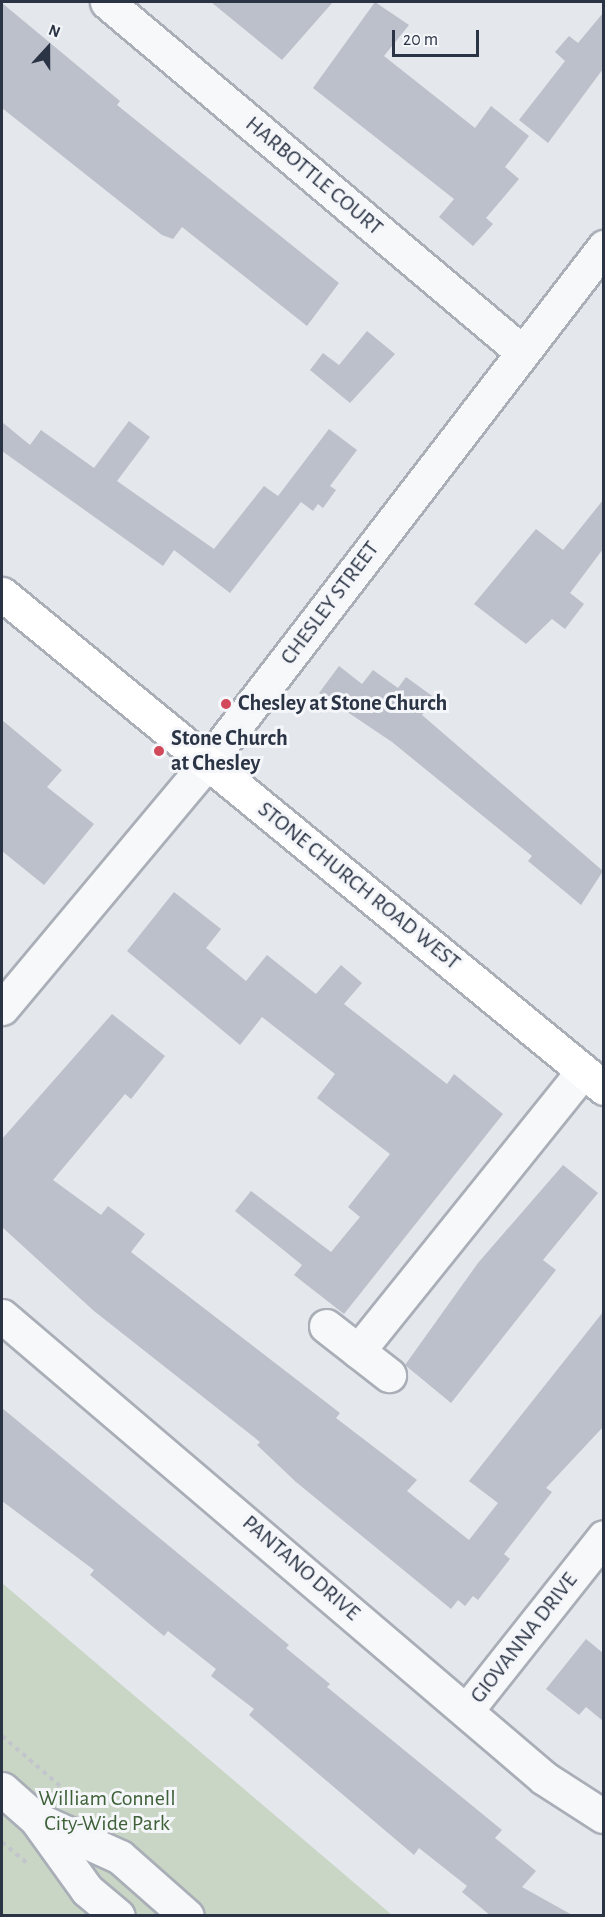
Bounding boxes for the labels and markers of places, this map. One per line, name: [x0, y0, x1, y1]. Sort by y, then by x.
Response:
place label: Chesley at Stone Church: [238, 691, 447, 717]
marker: Chesley at Stone Church: [219, 697, 233, 711]
place label: Stone Church at Chesley: [171, 725, 288, 776]
marker: Stone Church at Chesley: [152, 744, 166, 758]

